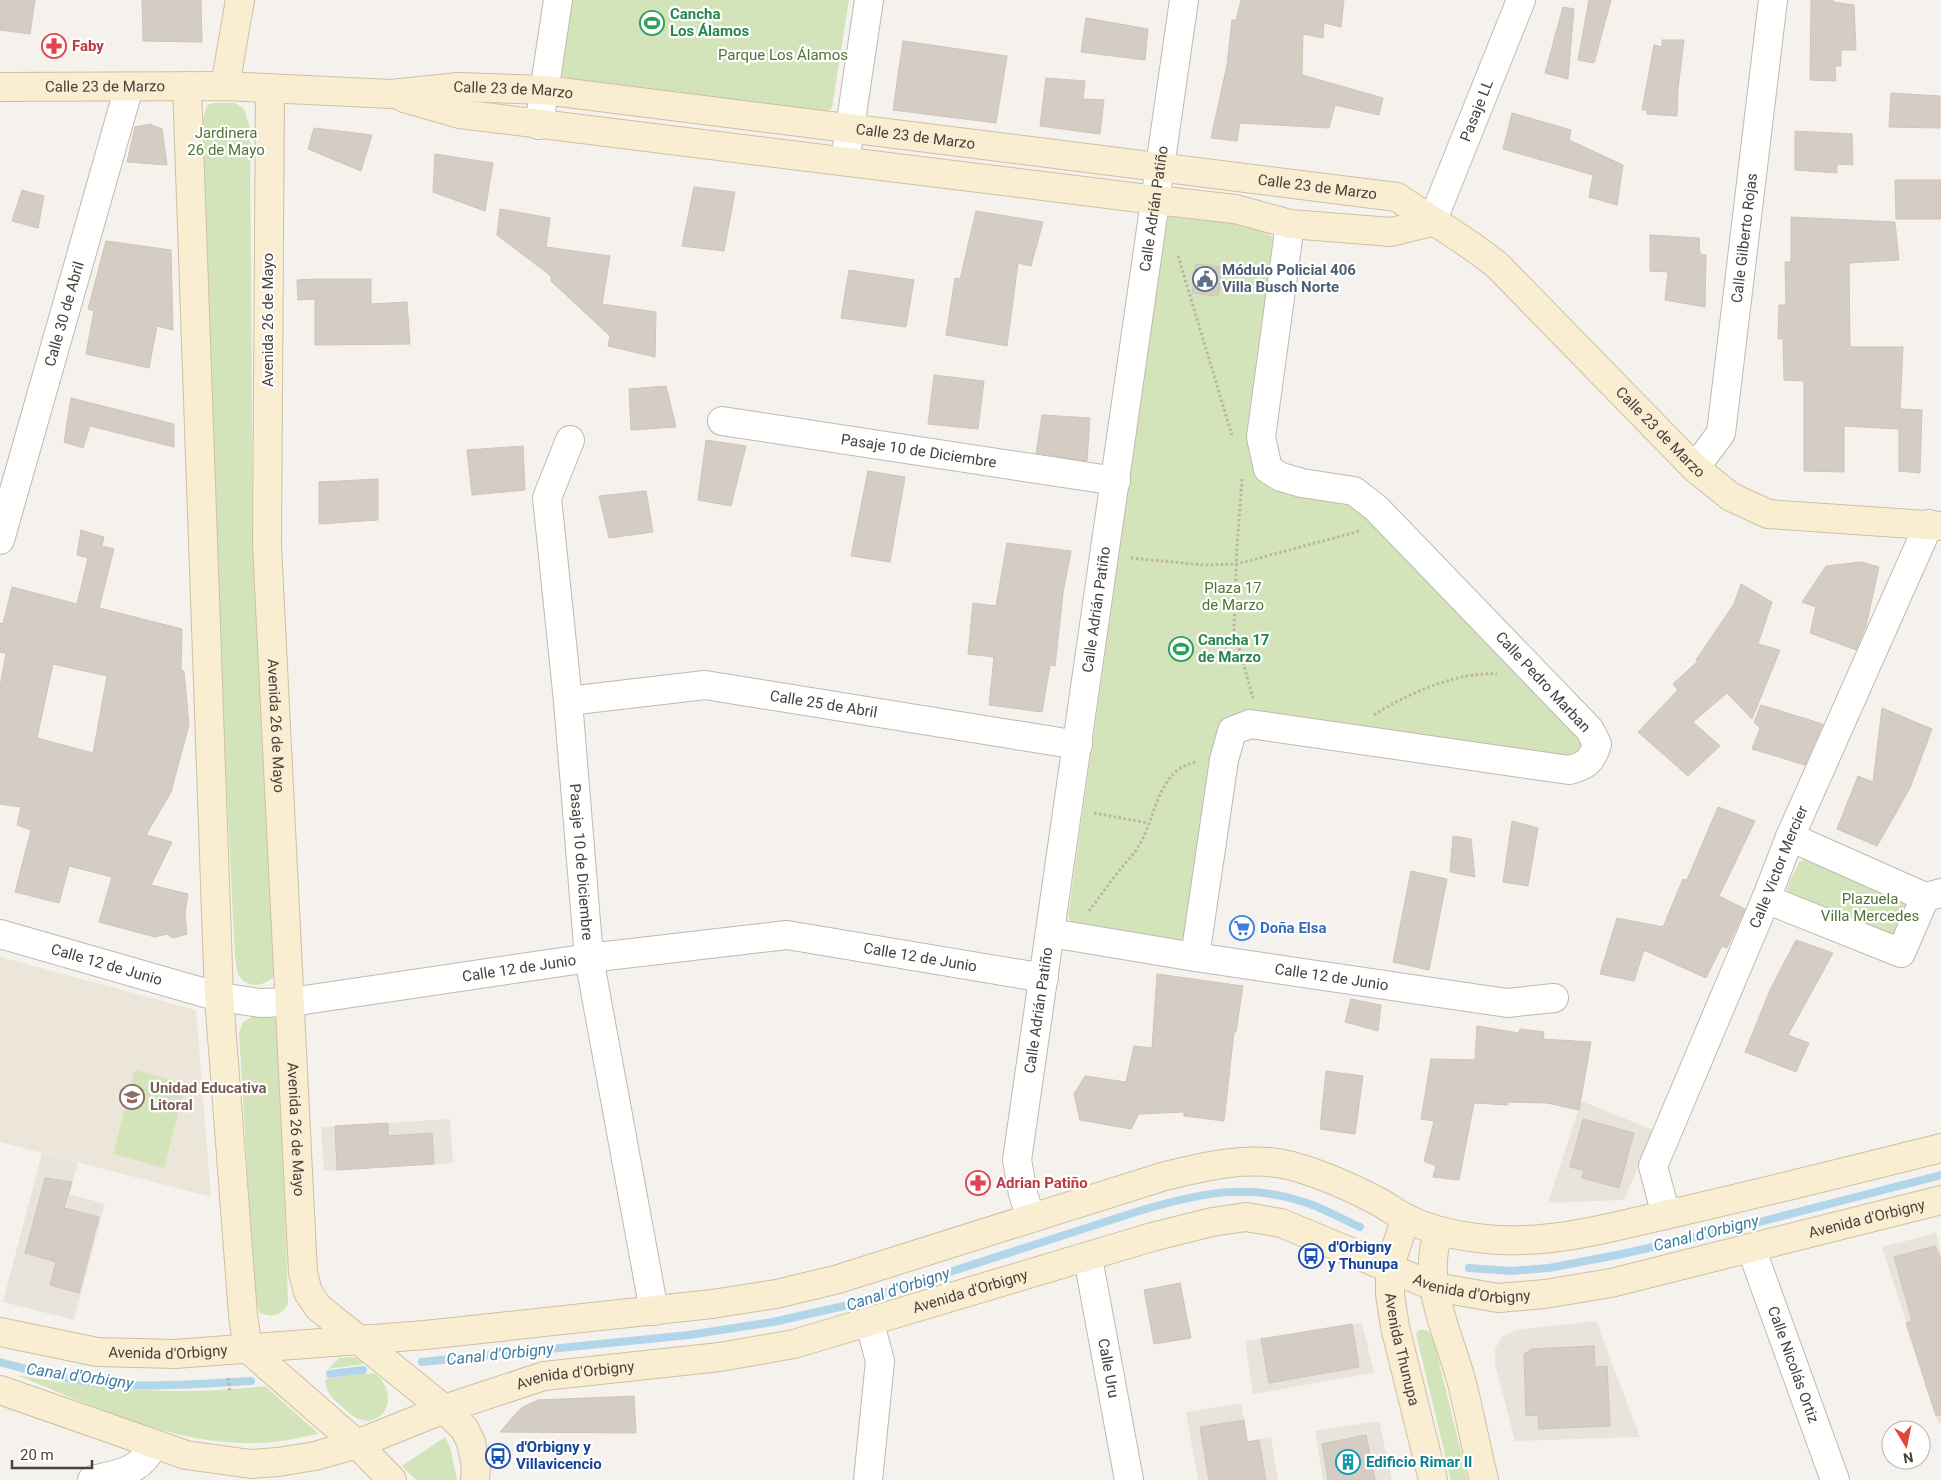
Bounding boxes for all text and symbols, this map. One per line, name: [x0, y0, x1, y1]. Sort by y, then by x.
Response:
place label: Cancha Los Álamos: [670, 5, 750, 40]
sports icon: Cancha Los Álamos: [639, 10, 665, 36]
pharmacy icon: Faby: [41, 33, 67, 59]
place label: Faby: [72, 37, 104, 55]
park label: Parque Los Álamos: [718, 46, 848, 64]
street label: Calle 23 de Marzo: [45, 77, 165, 96]
street label: Pasaje LL: [1456, 77, 1497, 144]
street label: Calle 23 de Marzo: [453, 78, 574, 103]
street label: Calle 23 de Marzo: [855, 120, 976, 153]
park label: Jardinera 26 de Mayo: [187, 124, 265, 159]
street label: Calle Adrián Patiño: [1136, 144, 1172, 273]
street label: Calle 23 de Marzo: [1257, 171, 1378, 203]
street label: Calle Gilberto Rojas: [1728, 172, 1761, 304]
street label: Avenida 26 de Mayo: [259, 253, 277, 387]
street label: Calle 30 de Abril: [41, 259, 88, 369]
place label: Módulo Policial 406 Villa Busch Norte: [1222, 261, 1356, 296]
public building icon: Módulo Policial 406 Villa Busch Norte: [1192, 266, 1218, 292]
street label: Calle 23 de Marzo: [1612, 383, 1709, 481]
street label: Pasaje 10 de Diciembre: [840, 430, 998, 472]
street label: Calle Adrián Patiño: [1078, 545, 1114, 674]
park label: Plaza 17 de Marzo: [1202, 579, 1264, 614]
street label: Calle Pedro Marban: [1492, 628, 1594, 736]
place label: Cancha 17 de Marzo: [1198, 631, 1269, 666]
sports icon: Cancha 17 de Marzo: [1168, 636, 1194, 662]
street label: Avenida 26 de Mayo: [264, 658, 288, 793]
street label: Calle 25 de Abril: [769, 687, 878, 722]
street label: Pasaje 10 de Diciembre: [566, 783, 597, 941]
street label: Calle Victor Mercier: [1746, 803, 1812, 931]
park label: Plazuela Villa Mercedes: [1821, 890, 1919, 925]
supermarket icon: Doña Elsa: [1229, 915, 1255, 941]
place label: Doña Elsa: [1260, 919, 1327, 937]
street label: Calle 12 de Junio: [862, 939, 978, 976]
street label: Calle 12 de Junio: [49, 940, 164, 989]
street label: Calle Adrián Patiño: [1021, 946, 1057, 1075]
street label: Calle 12 de Junio: [461, 951, 577, 986]
street label: Calle 12 de Junio: [1273, 960, 1390, 994]
street label: Avenida 26 de Mayo: [284, 1062, 308, 1197]
place label: Unidad Educativa Litoral: [150, 1079, 266, 1114]
school or university icon: Unidad Educativa Litoral: [119, 1084, 145, 1110]
pharmacy icon: Adrian Patiño: [965, 1170, 991, 1196]
place label: Adrian Patiño: [996, 1174, 1088, 1192]
street label: Avenida d'Orbigny: [1807, 1195, 1927, 1242]
water label: Canal d'Orbigny: [1651, 1211, 1761, 1255]
place label: d'Orbigny y Thunupa: [1328, 1238, 1398, 1273]
bus stop icon: d'Orbigny y Thunupa: [1298, 1243, 1324, 1269]
water label: Canal d'Orbigny: [844, 1263, 953, 1315]
street label: Avenida d'Orbigny: [910, 1266, 1030, 1317]
street label: Avenida d'Orbigny: [1410, 1270, 1531, 1307]
street label: Avenida Thunupa: [1381, 1292, 1423, 1408]
street label: Calle Nicolás Ortiz: [1764, 1304, 1823, 1425]
street label: Calle Uru: [1094, 1337, 1123, 1399]
water label: Canal d'Orbigny: [445, 1339, 555, 1369]
street label: Avenida d'Orbigny: [108, 1341, 228, 1363]
street label: Avenida d'Orbigny: [514, 1357, 635, 1394]
water label: Canal d'Orbigny: [25, 1359, 135, 1393]
north arrow: [1881, 1420, 1931, 1470]
scale bar: [12, 1438, 92, 1470]
place label: d'Orbigny y Villavicencio: [516, 1438, 602, 1473]
bus stop icon: d'Orbigny y Villavicencio: [485, 1443, 511, 1469]
text: 20 m: [20, 1446, 54, 1464]
building icon: Edificio Rimar II: [1335, 1449, 1361, 1475]
text: N: [1902, 1449, 1915, 1467]
place label: Edificio Rimar II: [1366, 1453, 1472, 1471]

